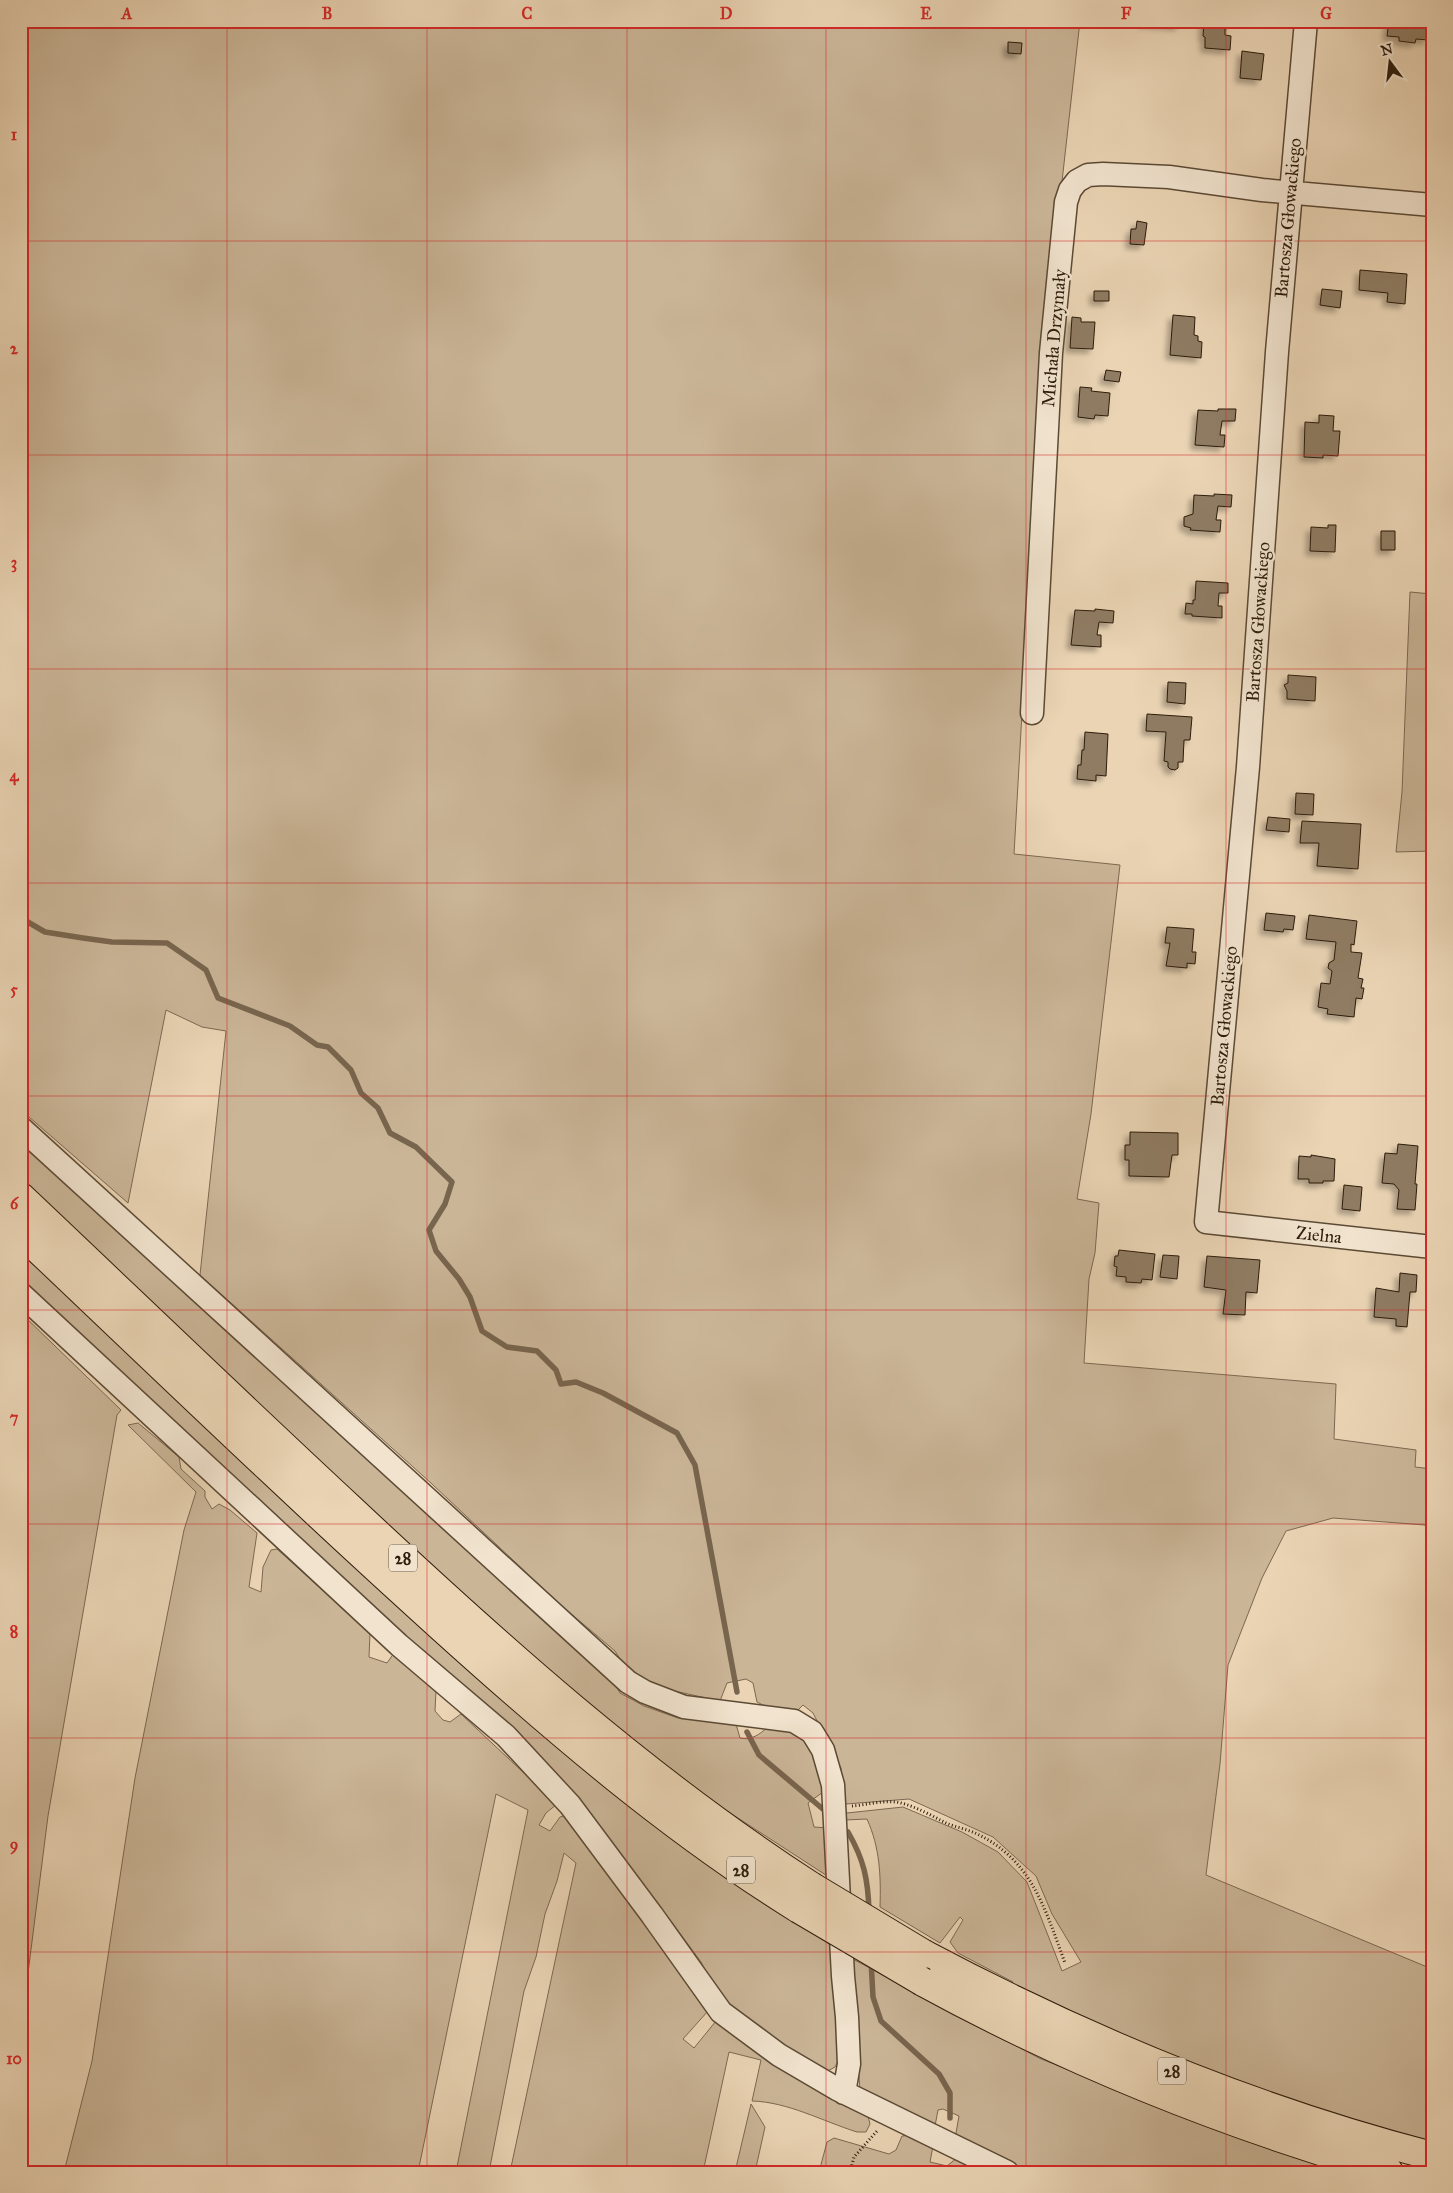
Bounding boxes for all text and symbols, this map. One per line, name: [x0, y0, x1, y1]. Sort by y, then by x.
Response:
text: A: [121, 4, 133, 23]
text: B: [322, 4, 332, 23]
text: C: [522, 4, 533, 23]
text: D: [720, 4, 733, 23]
text: E: [920, 4, 932, 23]
text: F: [1121, 4, 1132, 23]
text: G: [1320, 4, 1332, 23]
north arrow: [1366, 38, 1416, 88]
text: N: [1379, 40, 1395, 60]
text: 1: [11, 125, 18, 144]
street label: Bartosza Głowackiego: [1270, 137, 1307, 299]
street label: Michała Drzymały: [1037, 268, 1071, 408]
text: 2: [10, 339, 19, 358]
street label: Bartosza Głowackiego: [1241, 541, 1276, 703]
text: 3: [11, 553, 17, 573]
text: 4: [10, 766, 20, 786]
street label: Bartosza Głowackiego: [1206, 945, 1243, 1107]
text: 5: [10, 980, 18, 999]
text: 6: [10, 1194, 19, 1213]
street label: Zielna: [1295, 1222, 1343, 1248]
text: 7: [10, 1408, 19, 1427]
road number: 28: [389, 1545, 417, 1572]
text: 8: [10, 1622, 18, 1641]
text: 9: [10, 1835, 18, 1855]
road number: 28: [727, 1856, 755, 1884]
text: 10: [6, 2049, 22, 2068]
road number: 28: [1158, 2058, 1186, 2084]

